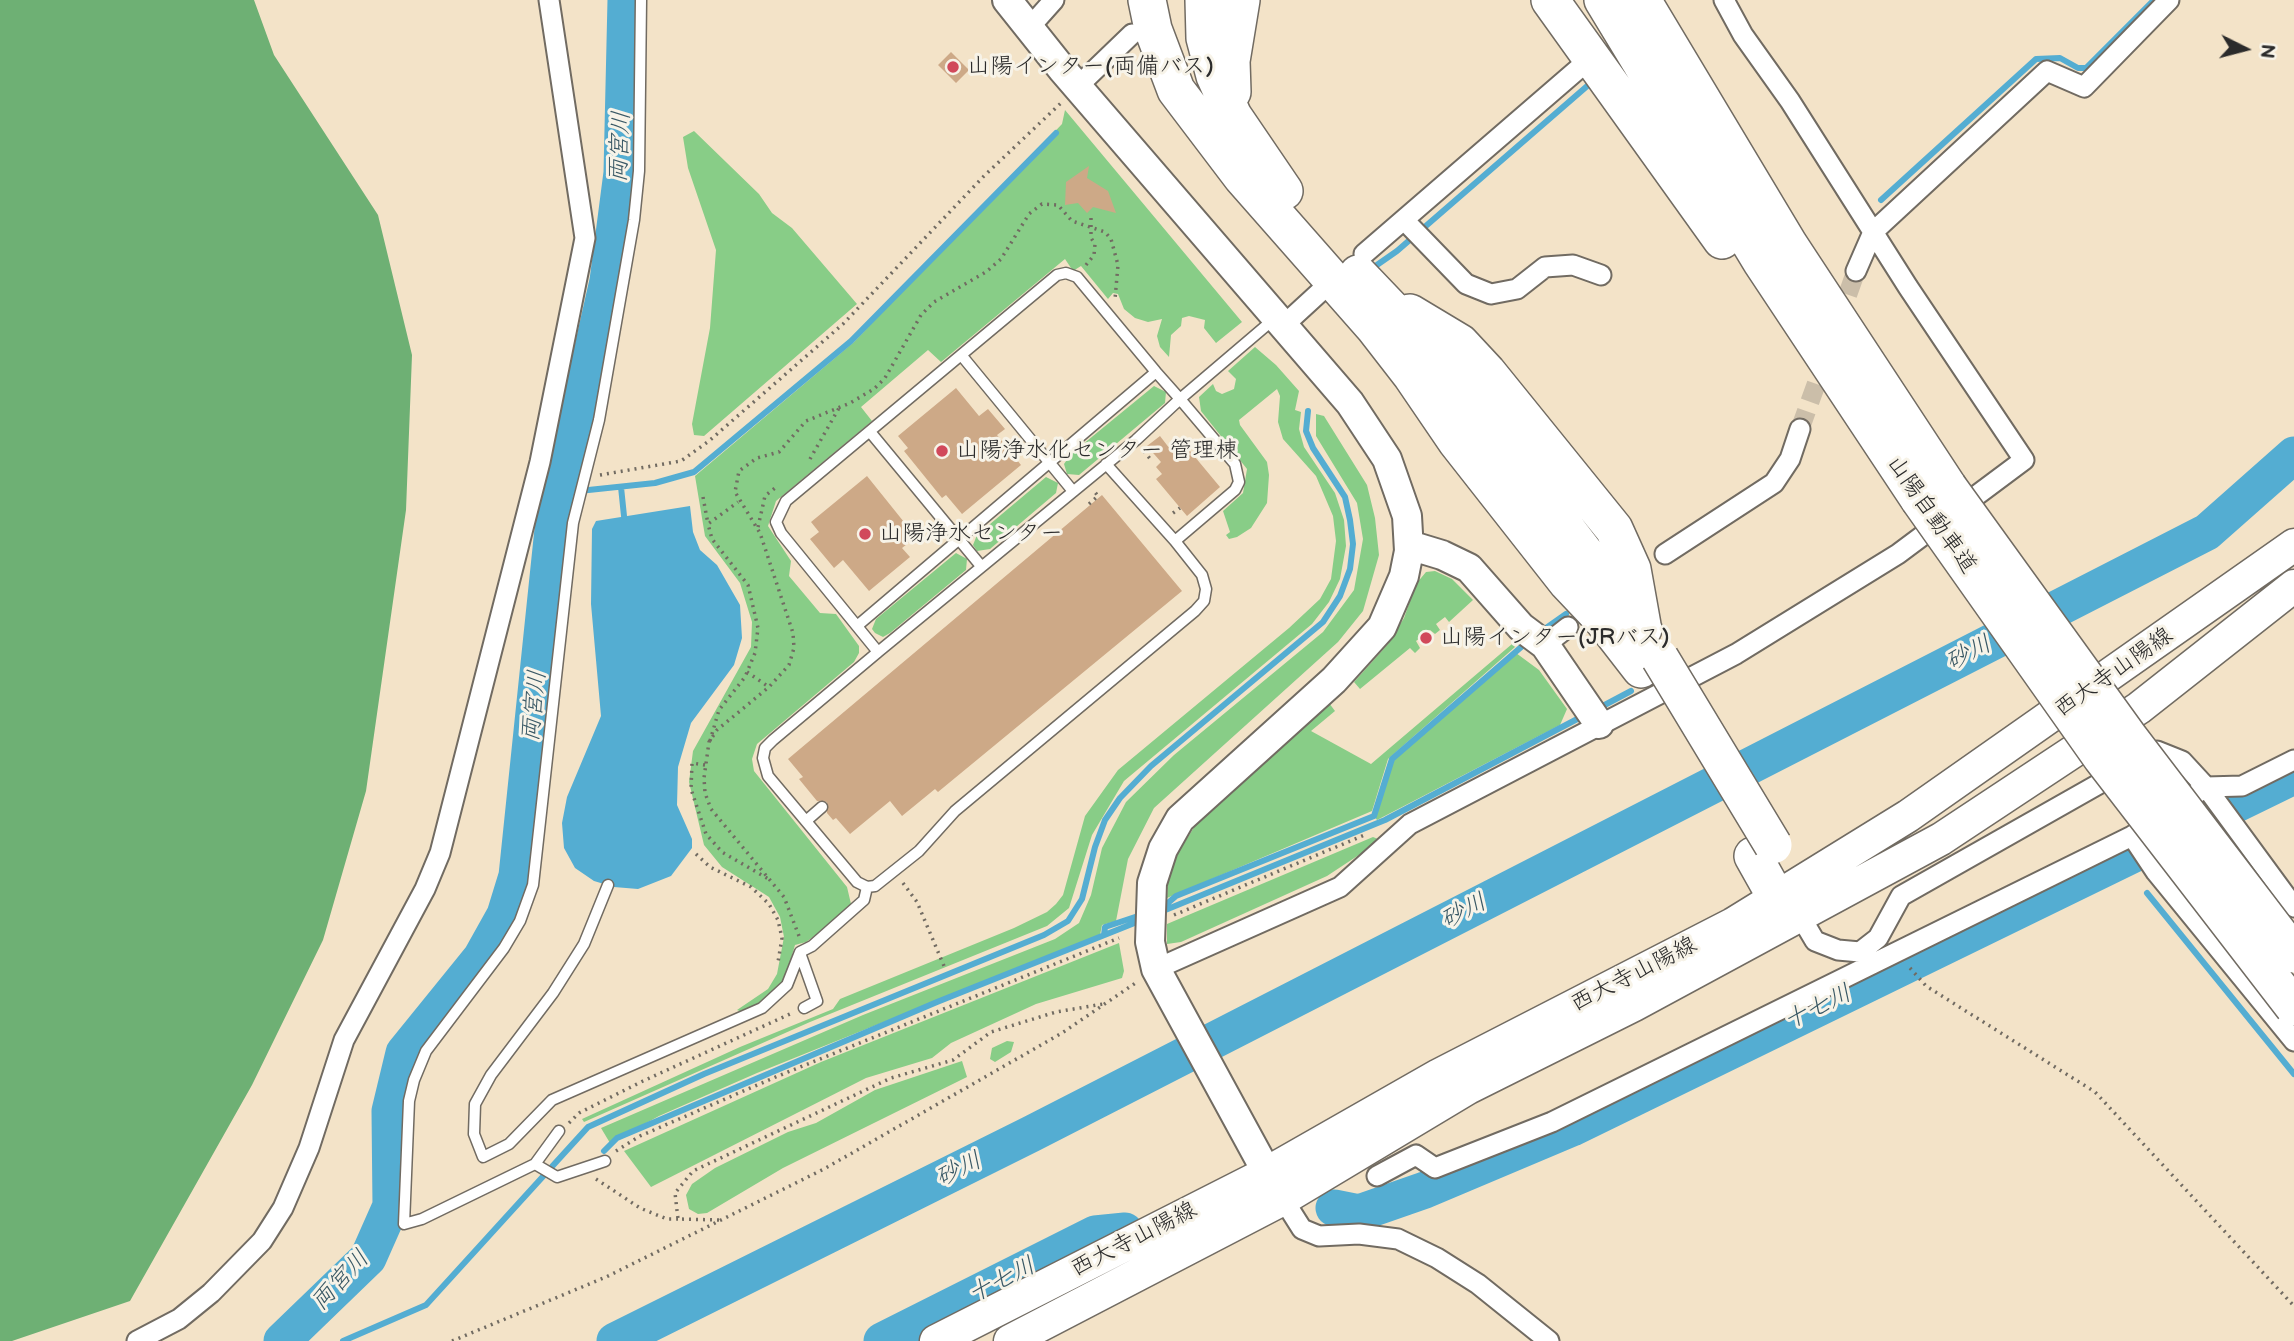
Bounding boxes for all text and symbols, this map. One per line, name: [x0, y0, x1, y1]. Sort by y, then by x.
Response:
north arrow: [2210, 14, 2280, 84]
text: N: [2254, 43, 2279, 60]
place label: 山陽インター(両備バス): [967, 53, 1214, 81]
marker: 山陽インター(両備バス): [945, 59, 961, 75]
water label: 両宮川: [605, 110, 637, 184]
place label: 山陽浄水化センター 管理棟: [956, 437, 1238, 465]
marker: 山陽浄水化センター 管理棟: [934, 443, 950, 459]
street label: 山陽自動車道: [1880, 451, 1982, 579]
place label: 山陽浄水センター: [879, 520, 1063, 548]
marker: 山陽浄水センター: [857, 526, 873, 542]
street label: 西大寺山陽線: [2050, 622, 2178, 724]
place label: 山陽インター(JRバス): [1440, 624, 1670, 652]
marker: 山陽インター(JRバス): [1418, 630, 1434, 646]
water label: 砂川: [1941, 630, 1997, 678]
water label: 両宮川: [517, 669, 553, 743]
water label: 砂川: [1436, 888, 1492, 936]
street label: 西大寺山陽線: [1566, 931, 1702, 1019]
water label: 十七川: [1779, 979, 1857, 1037]
water label: 砂川: [931, 1147, 987, 1193]
street label: 西大寺山陽線: [1066, 1196, 1202, 1284]
water label: 両宮川: [306, 1245, 376, 1317]
water label: 十七川: [963, 1252, 1041, 1310]

